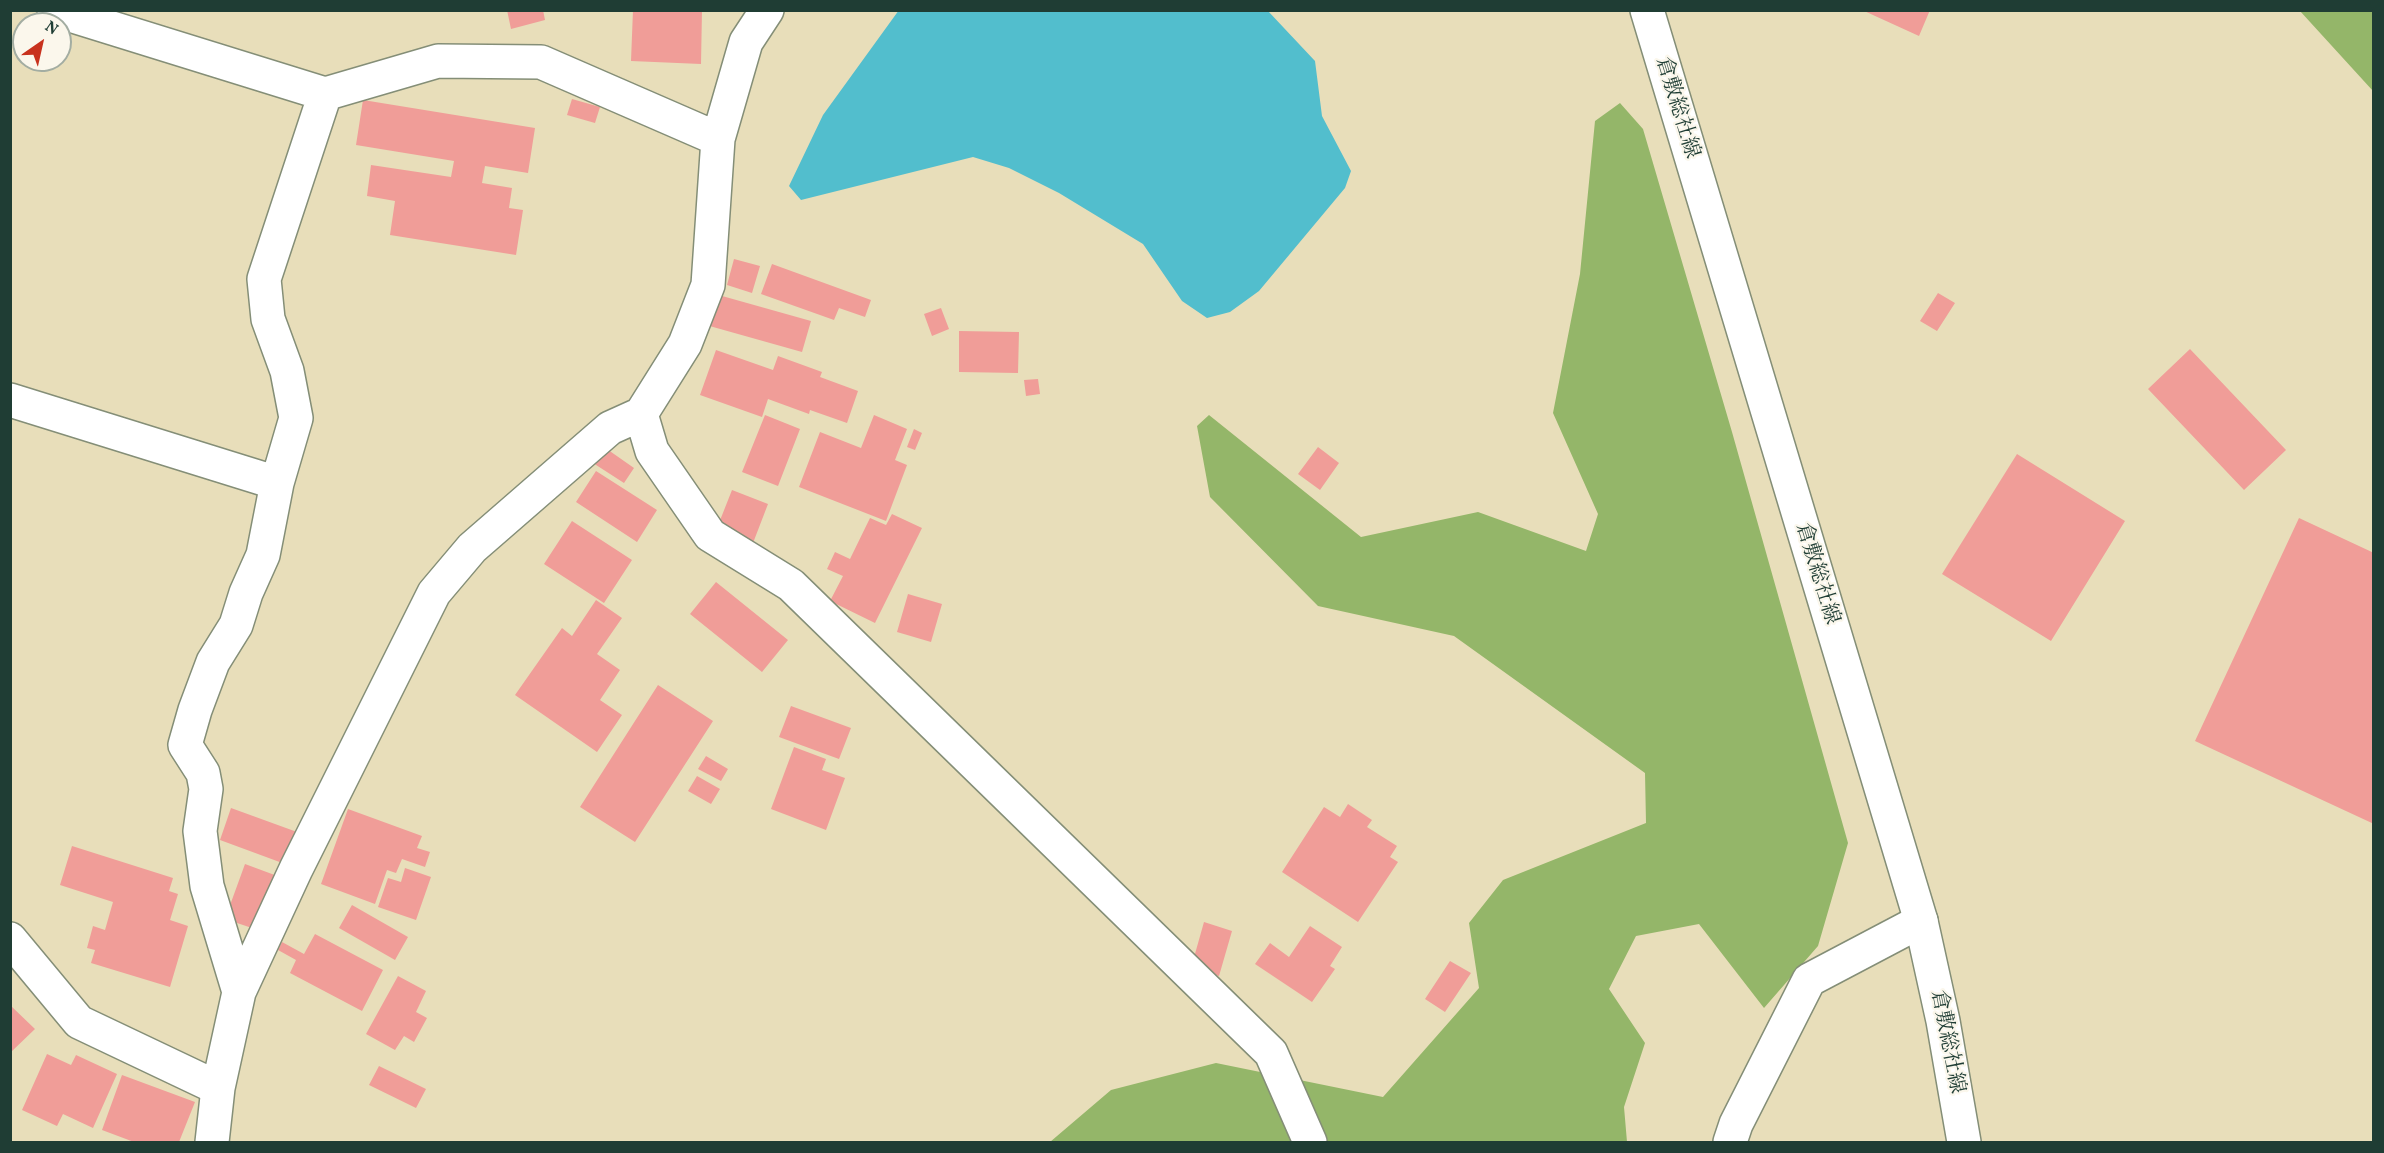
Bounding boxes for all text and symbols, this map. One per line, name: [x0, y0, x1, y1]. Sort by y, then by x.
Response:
north arrow: [12, 12, 72, 72]
text: N: [40, 16, 62, 41]
street label: 倉敷総社線: [1649, 54, 1703, 162]
street label: 倉敷総社線: [1789, 520, 1843, 628]
street label: 倉敷総社線: [1924, 988, 1968, 1096]

